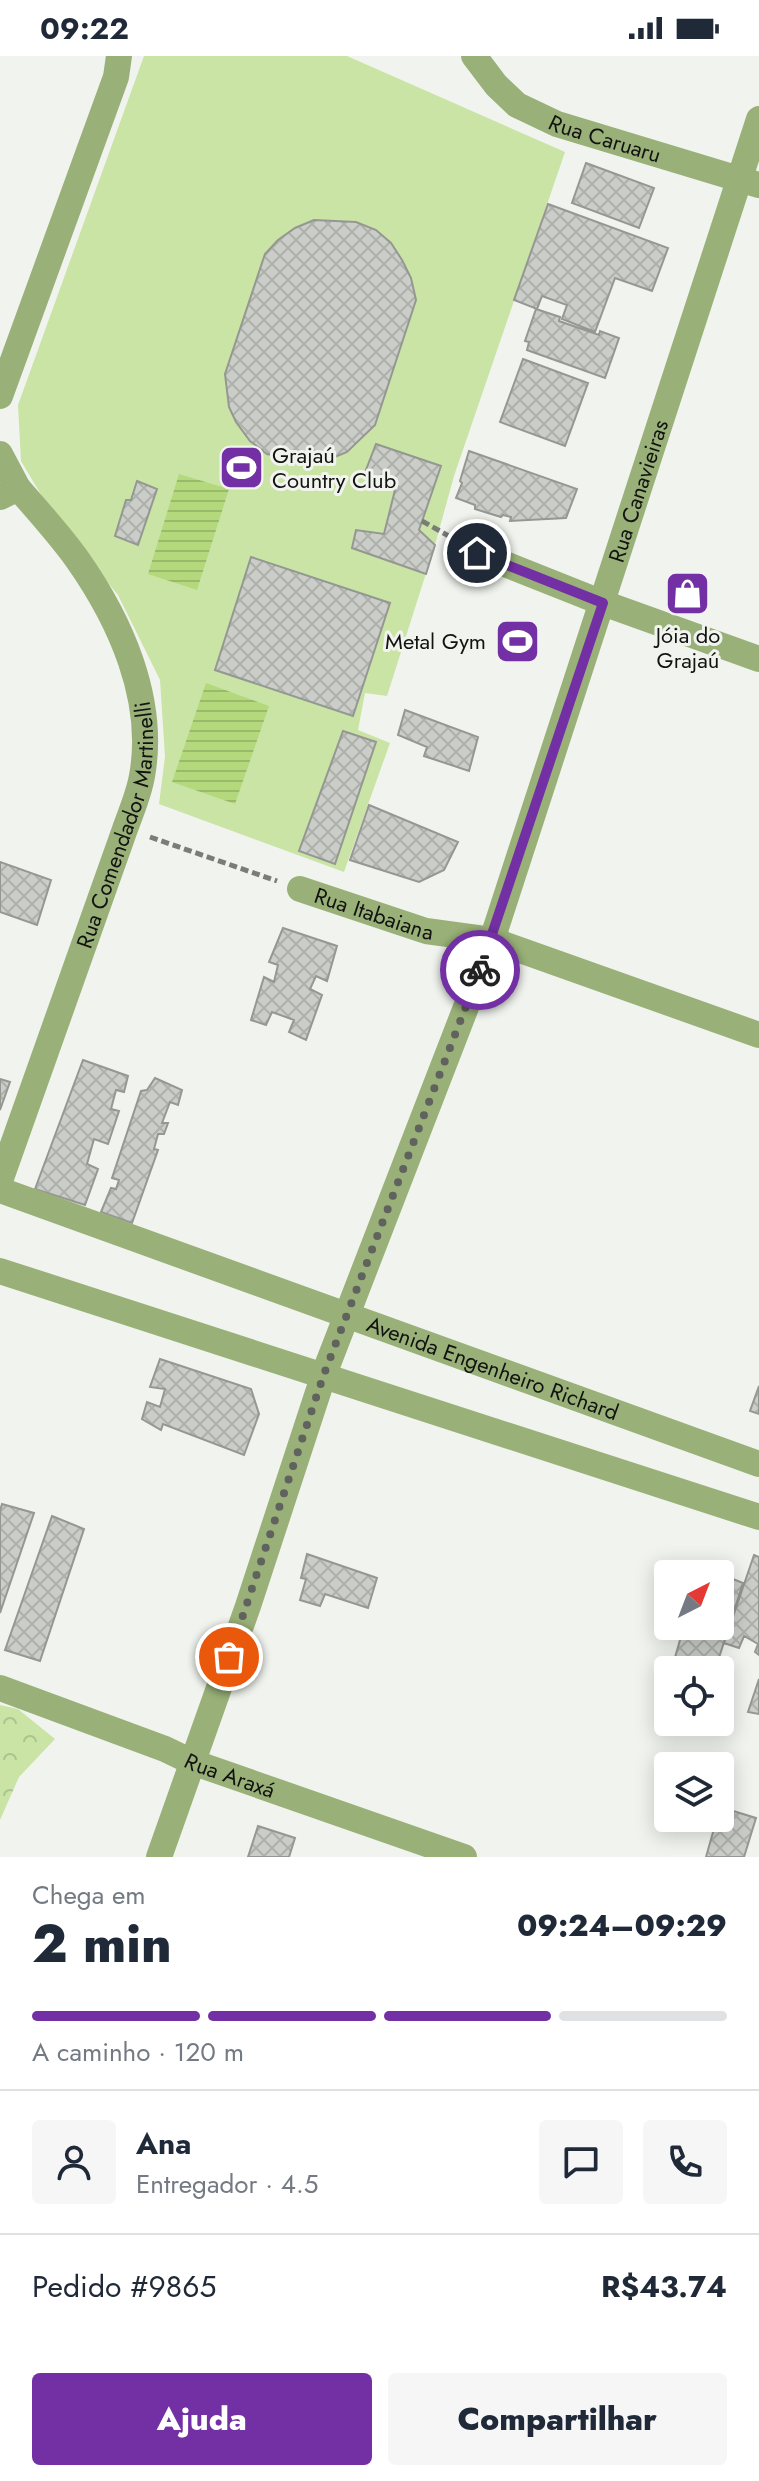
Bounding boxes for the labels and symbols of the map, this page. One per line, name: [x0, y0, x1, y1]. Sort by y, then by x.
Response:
street label: Rua Caruaru: [543, 106, 665, 171]
street label: Rua Canavieiras: [600, 415, 676, 566]
place label: Grajaú Country Club: [272, 439, 396, 496]
sports icon: Grajaú Country Club: [217, 444, 265, 492]
pin: [443, 519, 511, 587]
shop icon: Jóia do Grajaú: [664, 570, 712, 618]
sports icon: Metal Gym: [493, 617, 541, 665]
place label: Jóia do Grajaú: [653, 619, 720, 676]
place label: Metal Gym: [385, 625, 486, 657]
street label: Rua Comendador Martinelli: [68, 699, 161, 953]
street label: Rua Itabaiana: [310, 879, 435, 948]
courier: [440, 930, 520, 1010]
street label: Avenida Engenheiro Richard: [363, 1308, 623, 1428]
north arrow: [654, 1560, 734, 1640]
pin: [195, 1623, 263, 1691]
street label: Rua Araxá: [179, 1745, 279, 1806]

